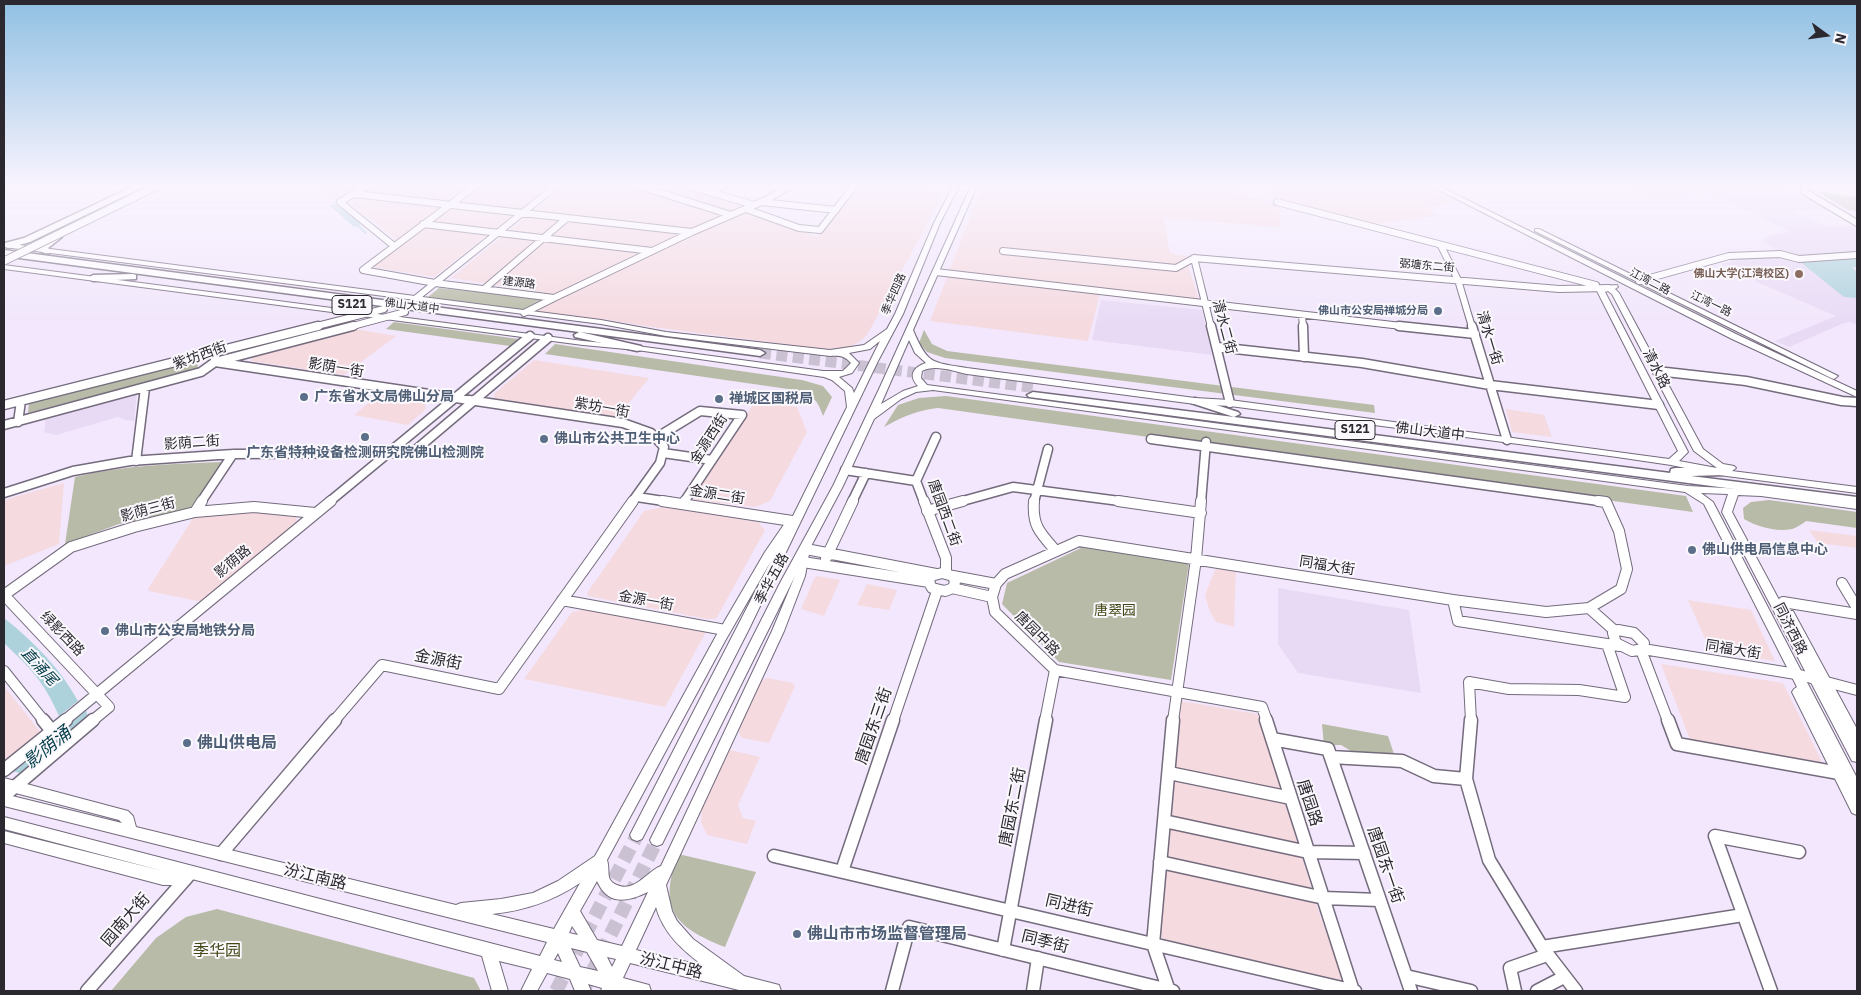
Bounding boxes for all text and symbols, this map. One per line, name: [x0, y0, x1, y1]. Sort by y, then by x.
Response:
north arrow: [1801, 10, 1851, 60]
text: N: [1831, 32, 1851, 46]
street label: 弼塘东二街: [1399, 257, 1455, 275]
street label: 江湾二路: [1627, 266, 1673, 298]
place label: 佛山大学(江湾校区): [1694, 267, 1789, 281]
marker: 佛山大学(江湾校区): [1793, 268, 1805, 280]
street label: 季华四路: [879, 271, 909, 317]
street label: 建源路: [502, 274, 536, 292]
street label: 江湾一路: [1688, 288, 1734, 320]
road number: S121: [332, 296, 372, 314]
street label: 佛山大道中: [384, 296, 440, 316]
street label: 清水二街: [1209, 298, 1239, 356]
place label: 佛山市公安局禅城分局: [1318, 304, 1428, 318]
marker: 佛山市公安局禅城分局: [1432, 305, 1444, 317]
street label: 清水一街: [1473, 309, 1505, 367]
street label: 紫坊西街: [171, 339, 229, 373]
street label: 清水路: [1639, 346, 1673, 392]
street label: 影荫一街: [307, 355, 365, 381]
place label: 广东省水文局佛山分局: [314, 389, 454, 405]
marker: 广东省水文局佛山分局: [298, 391, 310, 403]
place label: 禅城区国税局: [729, 391, 813, 407]
marker: 禅城区国税局: [713, 393, 725, 405]
street label: 紫坊一街: [573, 395, 631, 421]
street label: 金源西街: [687, 411, 731, 467]
street label: 佛山大道中: [1394, 419, 1466, 445]
road number: S121: [1335, 420, 1375, 440]
marker: 广东省特种设备检测研究院佛山检测院: [359, 431, 371, 443]
place label: 佛山市公共卫生中心: [554, 431, 680, 447]
street label: 影荫二街: [163, 433, 221, 453]
marker: 佛山市公共卫生中心: [538, 433, 550, 445]
place label: 广东省特种设备检测研究院佛山检测院: [246, 445, 484, 461]
street label: 唐园西二街: [924, 477, 964, 549]
street label: 金源二街: [688, 482, 746, 508]
street label: 影荫三街: [119, 495, 177, 525]
street label: 影荫路: [212, 542, 254, 582]
place label: 佛山供电局信息中心: [1702, 542, 1828, 558]
marker: 佛山供电局信息中心: [1686, 544, 1698, 556]
street label: 季华五路: [751, 550, 793, 608]
street label: 同福大街: [1298, 553, 1356, 579]
street label: 金源一街: [617, 588, 675, 614]
street label: 同济西路: [1770, 600, 1810, 658]
park label: 唐翠园: [1094, 603, 1136, 619]
street label: 绿影西路: [37, 608, 87, 660]
street label: 唐园中路: [1011, 608, 1063, 660]
place label: 佛山市公安局地铁分局: [115, 623, 255, 639]
marker: 佛山市公安局地铁分局: [99, 625, 111, 637]
street label: 同福大街: [1704, 637, 1762, 663]
water label: 直涌尾: [17, 644, 61, 690]
street label: 金源街: [413, 646, 463, 674]
street label: 唐园东三街: [852, 685, 896, 767]
water label: 影荫涌: [20, 723, 76, 773]
place label: 佛山供电局: [197, 733, 277, 753]
marker: 佛山供电局: [181, 737, 193, 749]
street label: 唐园东二街: [996, 766, 1030, 848]
street label: 唐园路: [1292, 777, 1326, 829]
street label: 唐园东一街: [1363, 824, 1407, 906]
street label: 汾江南路: [282, 860, 348, 894]
street label: 园南大街: [98, 890, 154, 950]
street label: 同进街: [1043, 891, 1095, 921]
place label: 佛山市市场监督管理局: [807, 924, 967, 944]
street label: 同季街: [1019, 927, 1071, 957]
marker: 佛山市市场监督管理局: [791, 928, 803, 940]
park label: 季华园: [193, 941, 241, 961]
street label: 汾江中路: [638, 949, 704, 983]

